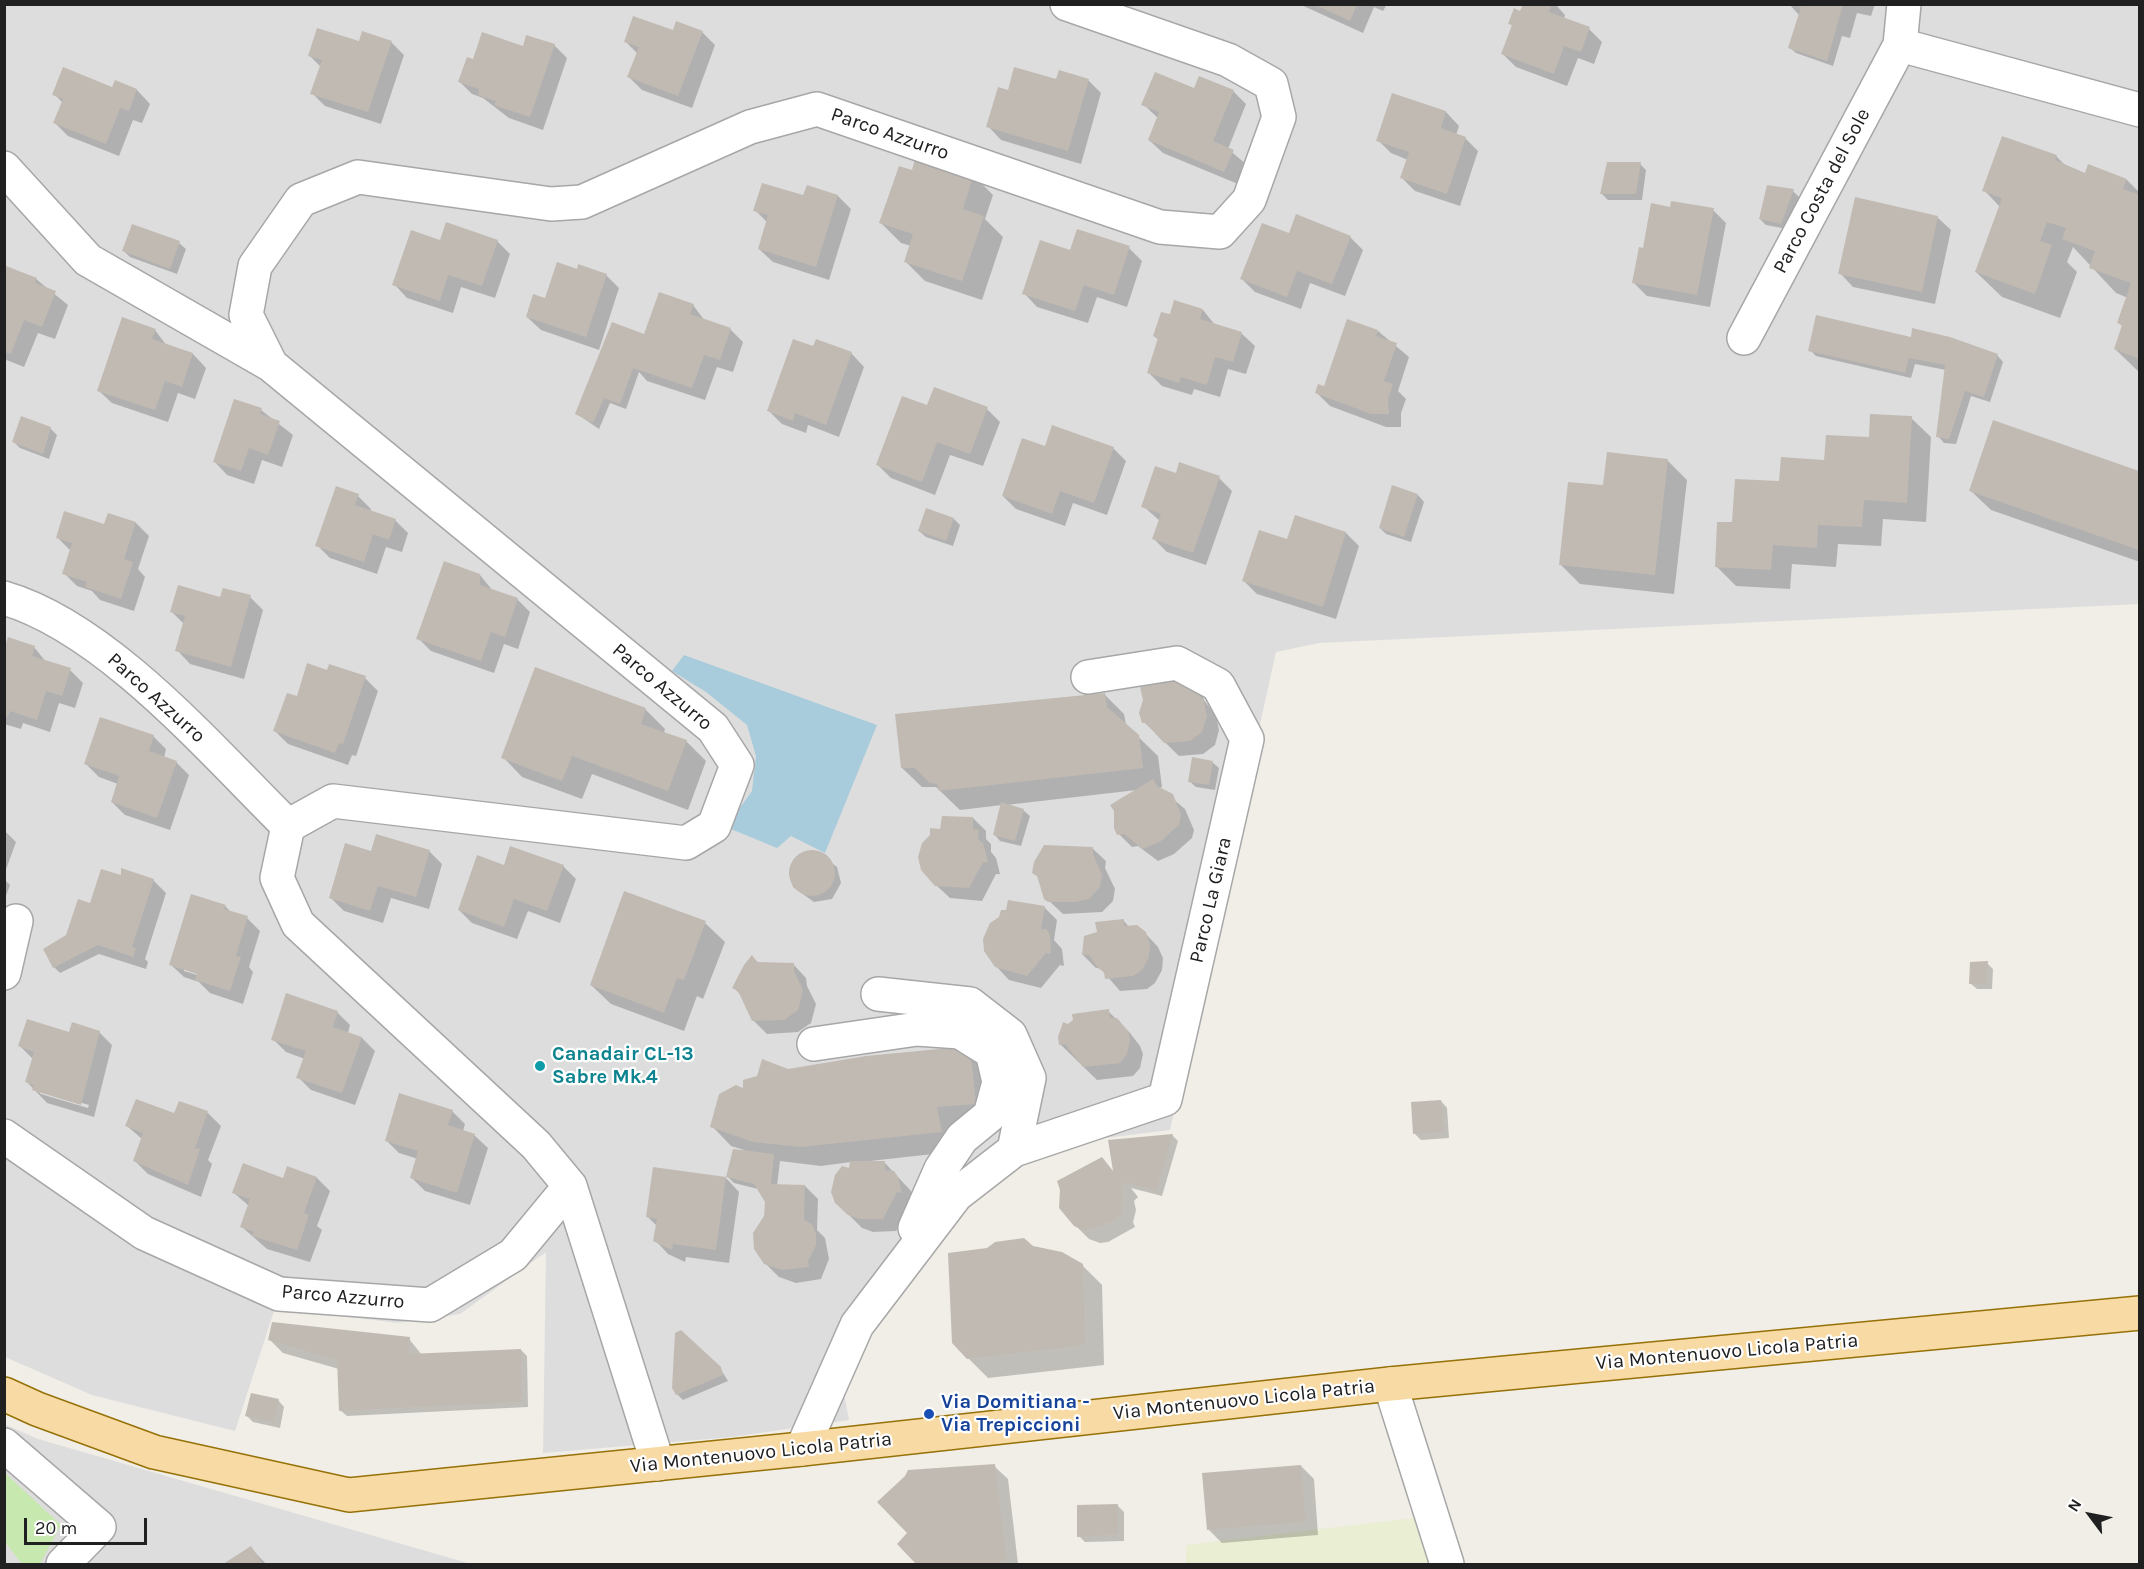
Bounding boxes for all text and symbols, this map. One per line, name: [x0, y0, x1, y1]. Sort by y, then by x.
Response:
street label: Parco Azzurro: [828, 103, 952, 165]
street label: Parco Costa del Sole: [1768, 104, 1876, 278]
street label: Parco Azzurro: [607, 638, 717, 736]
street label: Parco Azzurro: [102, 648, 210, 748]
street label: Parco La Giara: [1185, 835, 1237, 965]
place label: Canadair CL-13 Sabre Mk.4: [552, 1042, 694, 1089]
marker: Canadair CL-13 Sabre Mk.4: [533, 1059, 547, 1073]
street label: Parco Azzurro: [281, 1280, 405, 1314]
street label: Via Montenuovo Licola Patria: [1595, 1329, 1859, 1375]
street label: Via Montenuovo Licola Patria: [1112, 1374, 1376, 1426]
place label: Via Domitiana - Via Trepiccioni: [941, 1390, 1090, 1437]
marker: Via Domitiana - Via Trepiccioni: [922, 1407, 936, 1421]
street label: Via Montenuovo Licola Patria: [629, 1427, 893, 1479]
north arrow: [2060, 1485, 2120, 1545]
text: N: [2063, 1495, 2085, 1515]
scale bar: [27, 1506, 150, 1544]
text: 20 m: [35, 1517, 77, 1539]

